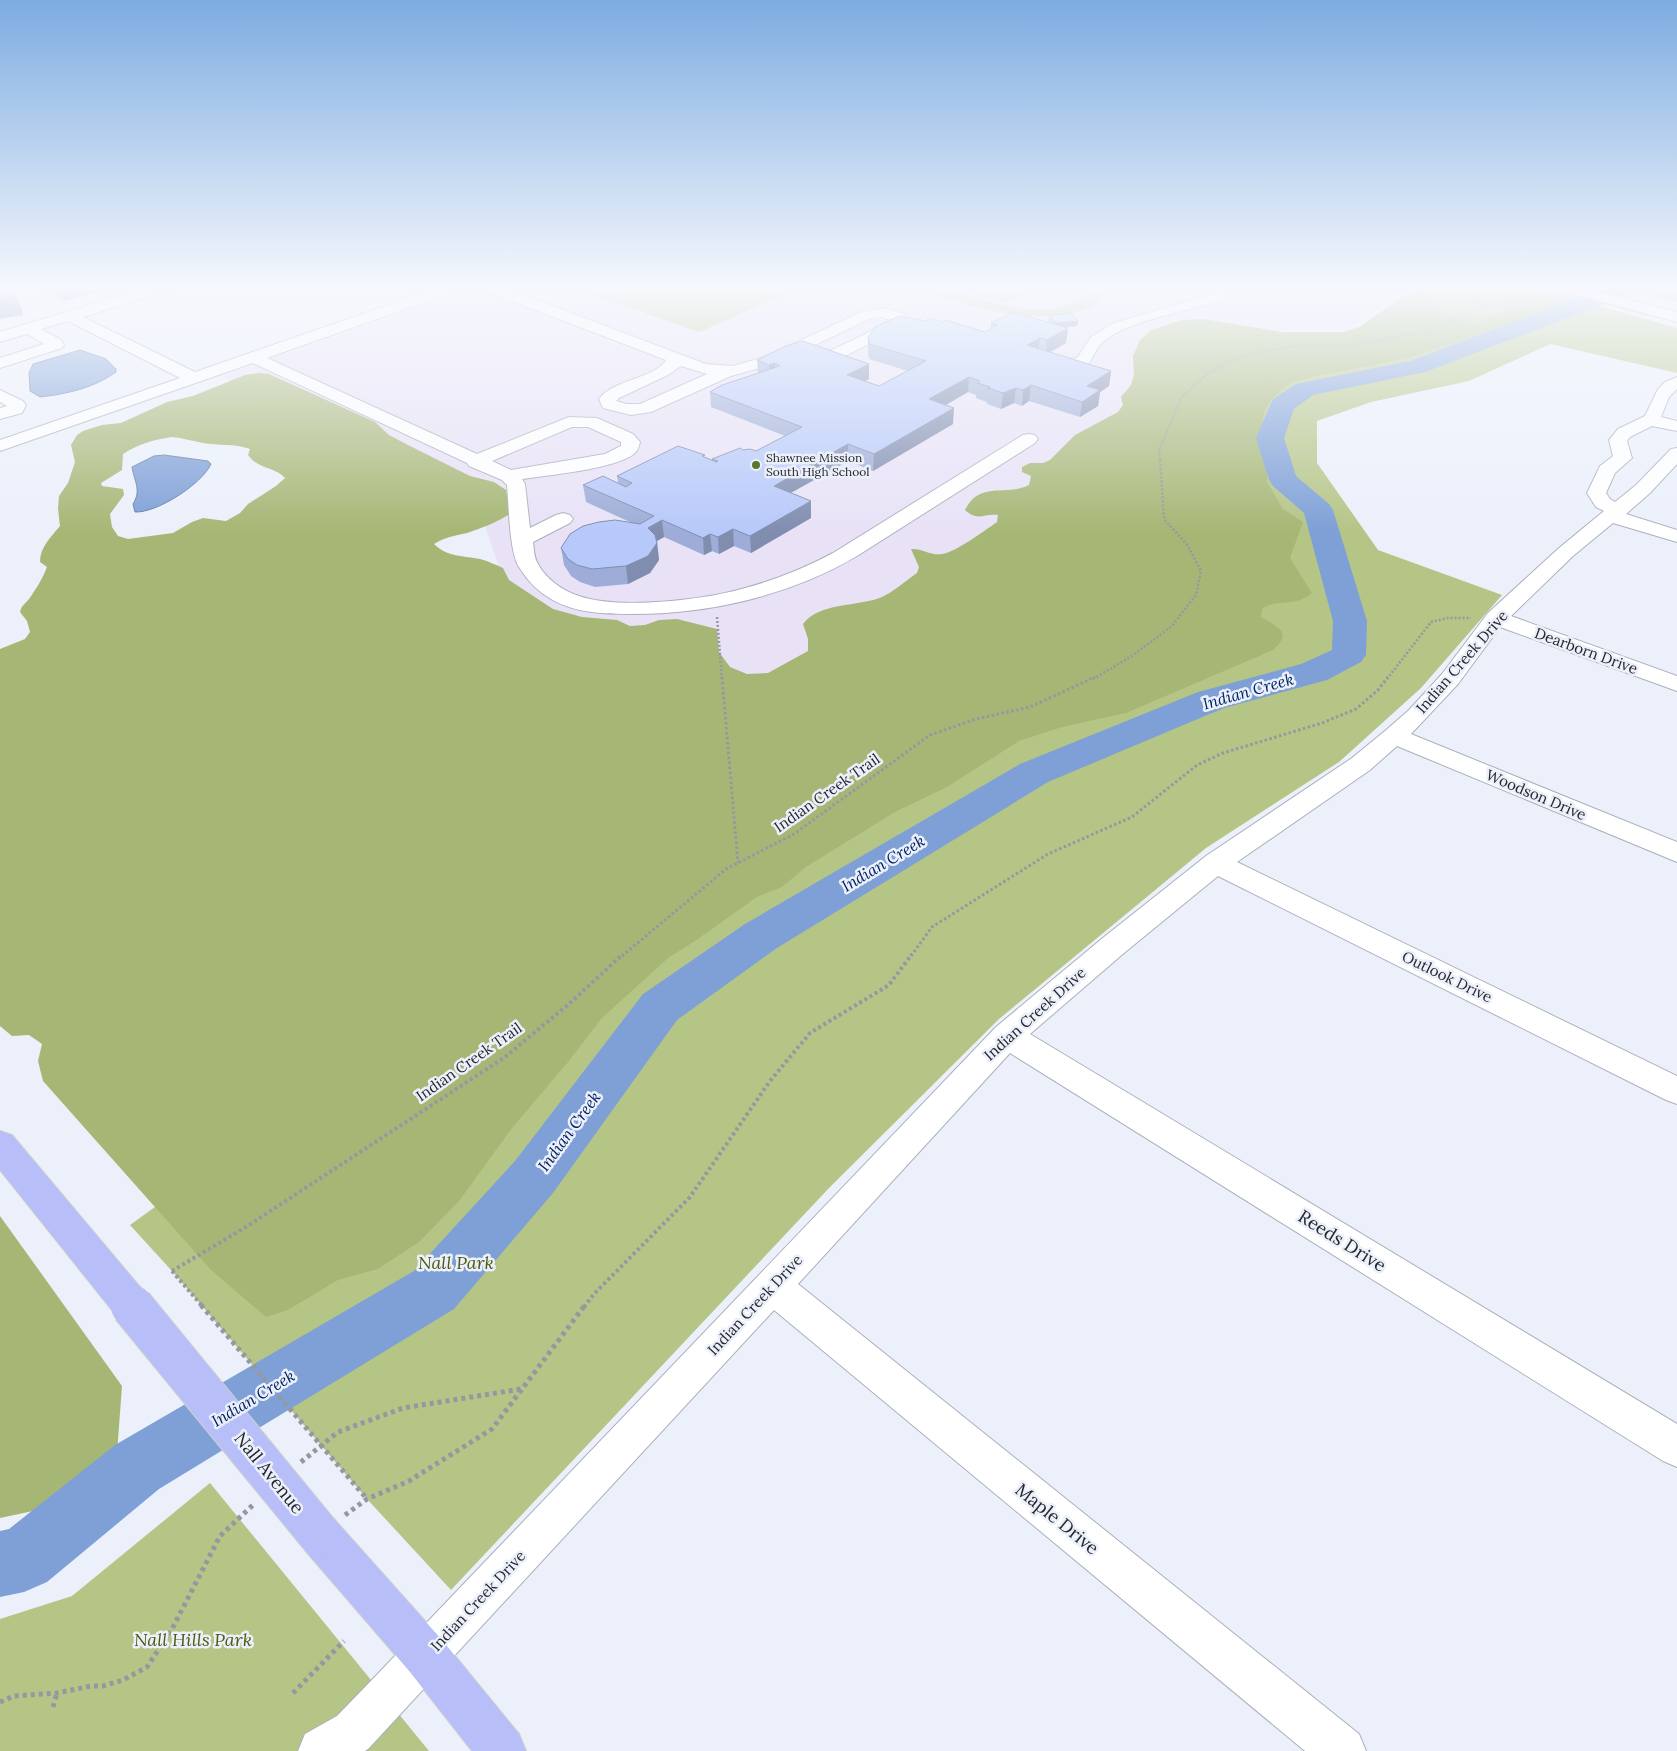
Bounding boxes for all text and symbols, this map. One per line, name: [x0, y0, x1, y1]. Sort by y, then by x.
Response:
place label: Shawnee Mission South High School: [766, 450, 870, 479]
marker: Shawnee Mission South High School: [750, 459, 762, 471]
street label: Indian Creek Drive: [1412, 606, 1512, 717]
street label: Dearborn Drive: [1532, 623, 1640, 678]
water label: Indian Creek: [1200, 668, 1296, 714]
street label: Indian Creek Trail: [770, 749, 883, 836]
street label: Woodson Drive: [1483, 765, 1589, 824]
water label: Indian Creek: [838, 830, 928, 896]
street label: Outlook Drive: [1399, 947, 1495, 1007]
street label: Indian Creek Drive: [980, 963, 1090, 1064]
street label: Indian Creek Trail: [412, 1018, 525, 1105]
water label: Indian Creek: [533, 1087, 605, 1175]
street label: Reeds Drive: [1294, 1204, 1391, 1277]
street label: Indian Creek Drive: [703, 1250, 806, 1359]
park label: Nall Park: [418, 1251, 494, 1274]
water label: Indian Creek: [208, 1365, 298, 1431]
street label: Nall Avenue: [229, 1427, 309, 1518]
street label: Maple Drive: [1011, 1478, 1104, 1559]
street label: Indian Creek Drive: [426, 1546, 529, 1655]
park label: Nall Hills Park: [134, 1628, 252, 1651]

